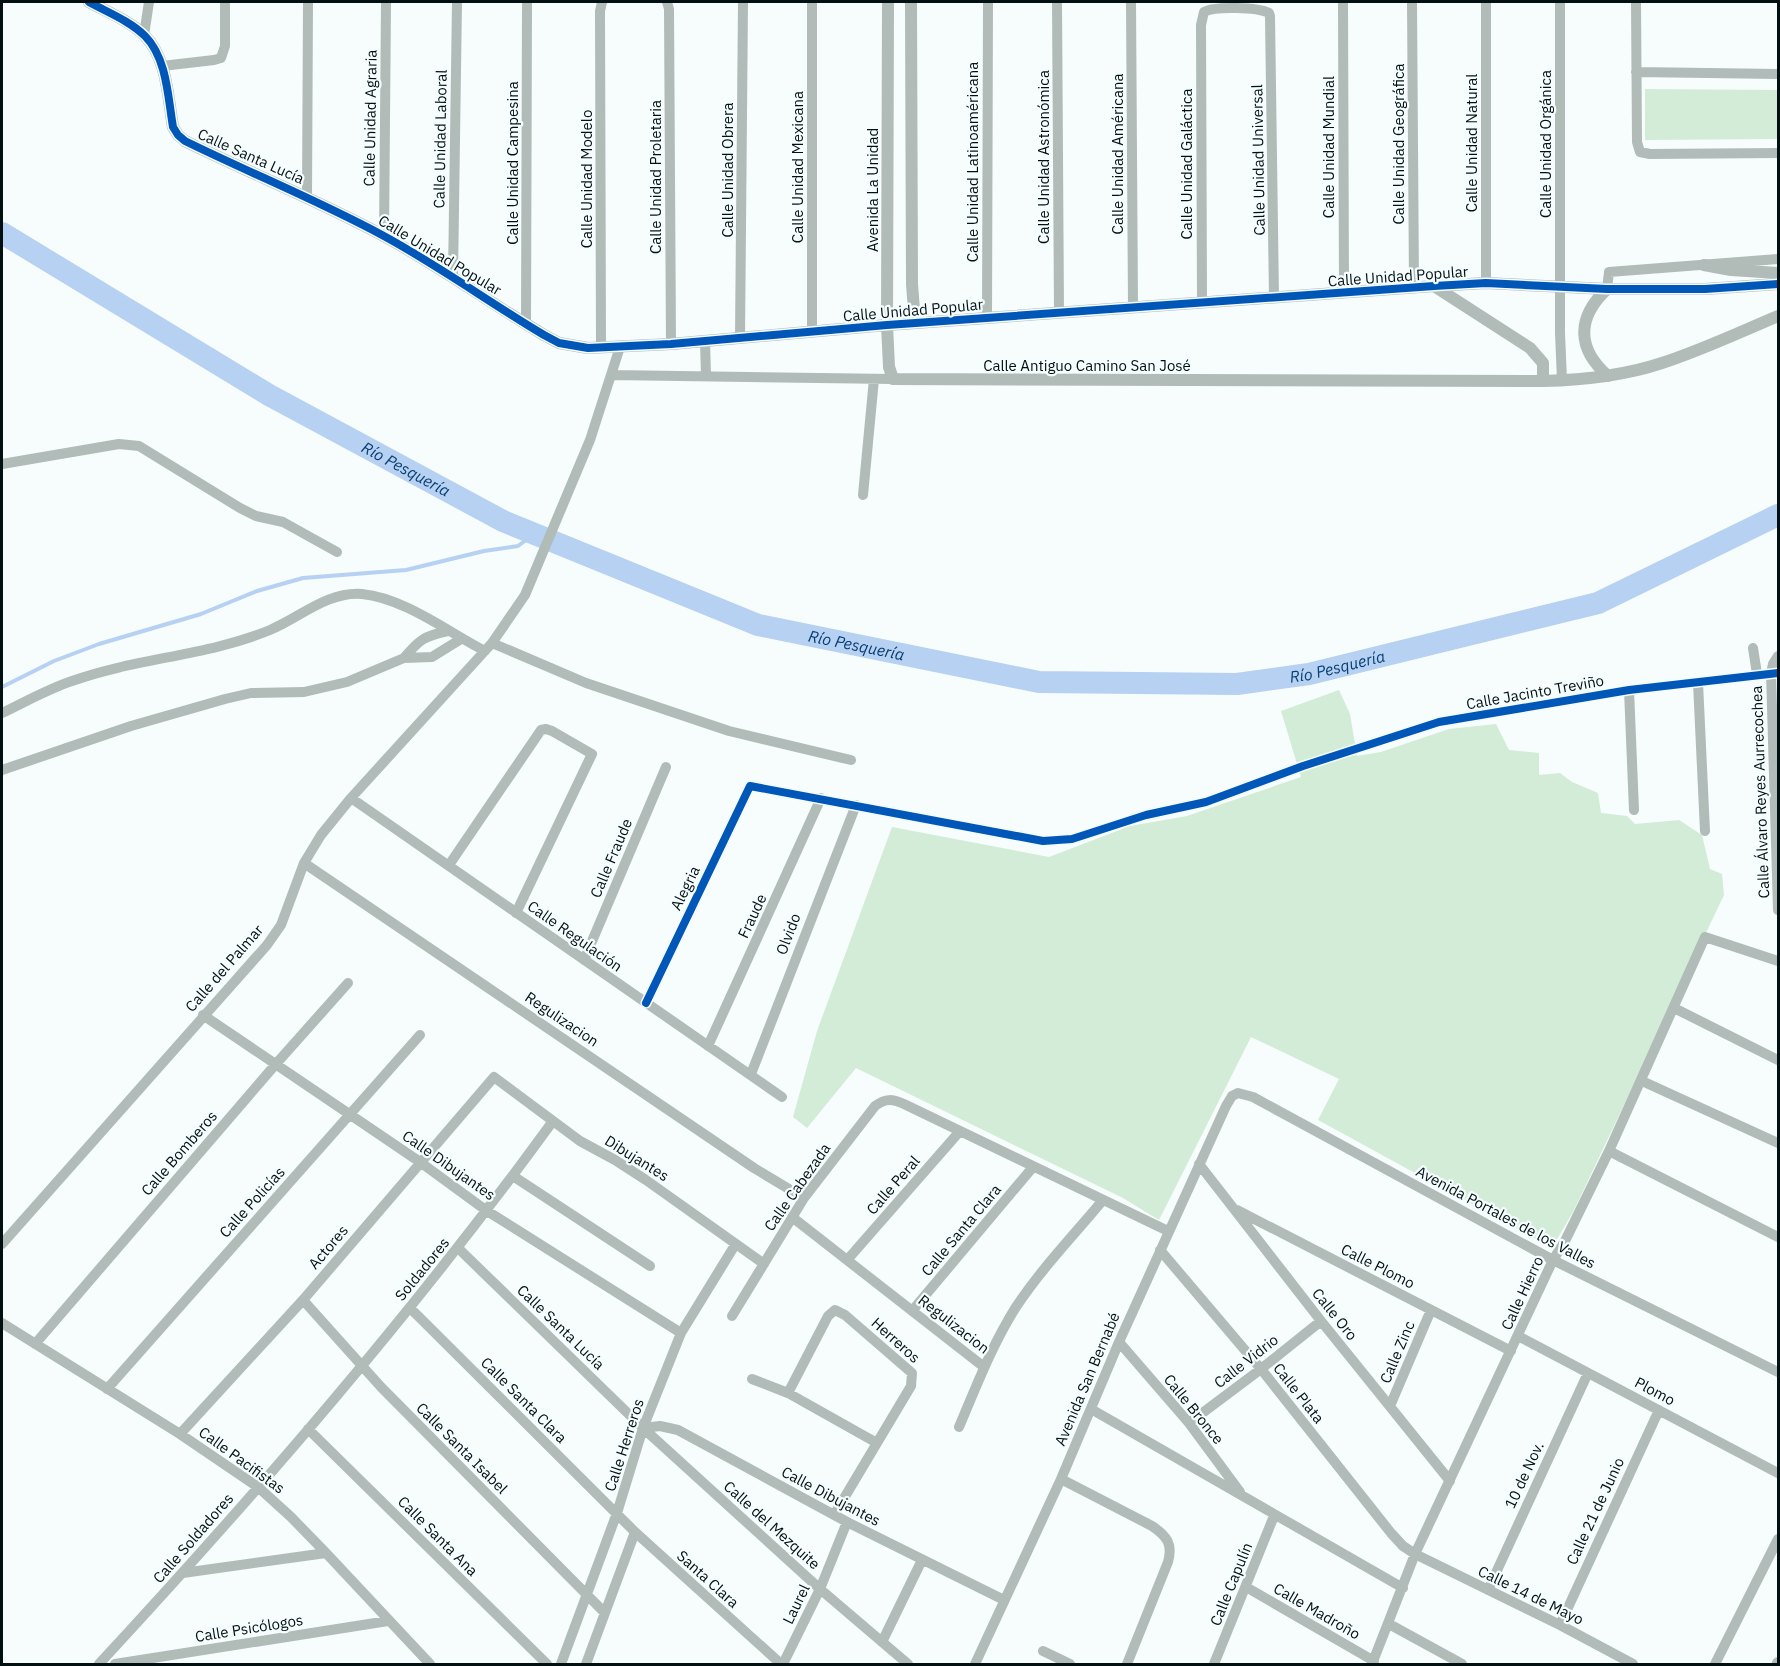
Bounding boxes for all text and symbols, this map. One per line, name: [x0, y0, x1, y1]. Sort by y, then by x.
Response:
street label: Calle Unidad Agraria: [359, 49, 381, 187]
street label: Calle Unidad Latinoaméricana: [963, 62, 982, 262]
street label: Calle Unidad Geográfica: [1389, 63, 1408, 225]
street label: Calle Unidad Laboral: [429, 69, 451, 209]
street label: Calle Unidad Astronómica: [1034, 70, 1053, 244]
street label: Calle Unidad Orgánica: [1536, 70, 1555, 218]
street label: Calle Unidad Américana: [1108, 74, 1127, 234]
street label: Calle Unidad Natural: [1462, 74, 1481, 212]
street label: Calle Unidad Mundial: [1319, 76, 1338, 218]
street label: Calle Unidad Campesina: [503, 81, 522, 245]
street label: Calle Unidad Universal: [1247, 84, 1269, 236]
street label: Calle Unidad Galáctica: [1177, 88, 1196, 240]
street label: Calle Unidad Mexicana: [788, 91, 807, 243]
street label: Calle Unidad Proletaria: [646, 100, 665, 254]
street label: Calle Unidad Obrera: [718, 102, 737, 238]
street label: Calle Unidad Modelo: [577, 110, 596, 248]
street label: Calle Santa Lucía: [195, 124, 307, 188]
street label: Avenida La Unidad: [863, 128, 882, 252]
street label: Calle Unidad Popular: [375, 211, 506, 300]
street label: Calle Unidad Popular: [1327, 262, 1469, 290]
street label: Calle Unidad Popular: [842, 294, 984, 326]
street label: Calle Antiguo Camino San José: [983, 356, 1191, 375]
water label: Río Pesquería: [358, 437, 454, 501]
water label: Río Pesquería: [807, 625, 906, 664]
water label: Río Pesquería: [1288, 646, 1387, 687]
street label: Calle Jacinto Treviño: [1465, 671, 1605, 713]
street label: Calle Álvaro Reyes Aurrecochea: [1747, 685, 1773, 899]
street label: Calle Fraude: [586, 816, 636, 900]
street label: Alegria: [666, 863, 704, 913]
street label: Fraude: [733, 891, 771, 941]
street label: Calle Regulación: [524, 896, 626, 976]
street label: Olvido: [771, 911, 805, 957]
street label: Calle del Palmar: [181, 920, 267, 1016]
street label: Regulizacion: [521, 987, 603, 1051]
street label: Calle Bomberos: [137, 1107, 221, 1199]
street label: Calle Dibujantes: [399, 1126, 499, 1204]
street label: Dibujantes: [601, 1131, 673, 1185]
street label: Calle Cabezada: [760, 1139, 834, 1235]
street label: Calle Peral: [862, 1152, 924, 1218]
street label: Avenida Portales de los Valles: [1413, 1162, 1599, 1272]
street label: Calle Policías: [215, 1163, 289, 1241]
street label: Calle Santa Clara: [917, 1180, 1005, 1280]
street label: Actores: [304, 1221, 352, 1273]
street label: Soldadores: [391, 1233, 453, 1305]
street label: Calle Plomo: [1338, 1239, 1418, 1293]
street label: Calle Hierro: [1497, 1253, 1547, 1333]
street label: Calle Santa Lucía: [513, 1280, 609, 1374]
street label: Calle Oro: [1308, 1284, 1362, 1344]
street label: Regulizacion: [915, 1290, 993, 1358]
street label: Avenida San Bernabé: [1050, 1309, 1124, 1449]
street label: Herreros: [868, 1313, 924, 1367]
street label: Calle Zinc: [1375, 1318, 1419, 1386]
street label: Calle Vidrio: [1210, 1330, 1282, 1392]
street label: Calle Santa Clara: [477, 1353, 571, 1447]
street label: Calle Plata: [1269, 1359, 1329, 1427]
street label: Calle Bronce: [1160, 1370, 1228, 1448]
street label: Plomo: [1632, 1373, 1678, 1409]
street label: Calle Herreros: [600, 1396, 648, 1494]
street label: Calle Santa Isabel: [412, 1398, 512, 1498]
street label: Calle Pacifistas: [195, 1422, 289, 1498]
street label: 10 de Nov.: [1500, 1438, 1548, 1512]
street label: Calle 21 de Junio: [1562, 1454, 1628, 1568]
street label: Calle Dibujantes: [778, 1462, 884, 1530]
street label: Calle del Mezquite: [720, 1477, 824, 1573]
street label: Calle Soldadores: [149, 1489, 237, 1587]
street label: Calle Santa Ana: [394, 1492, 482, 1580]
street label: Calle Capulín: [1206, 1540, 1256, 1628]
street label: Santa Clara: [673, 1546, 743, 1612]
street label: Calle 14 de Mayo: [1475, 1561, 1587, 1629]
street label: Calle Madroño: [1270, 1579, 1364, 1643]
street label: Laurel: [778, 1581, 814, 1627]
street label: Calle Psicólogos: [194, 1610, 304, 1646]

